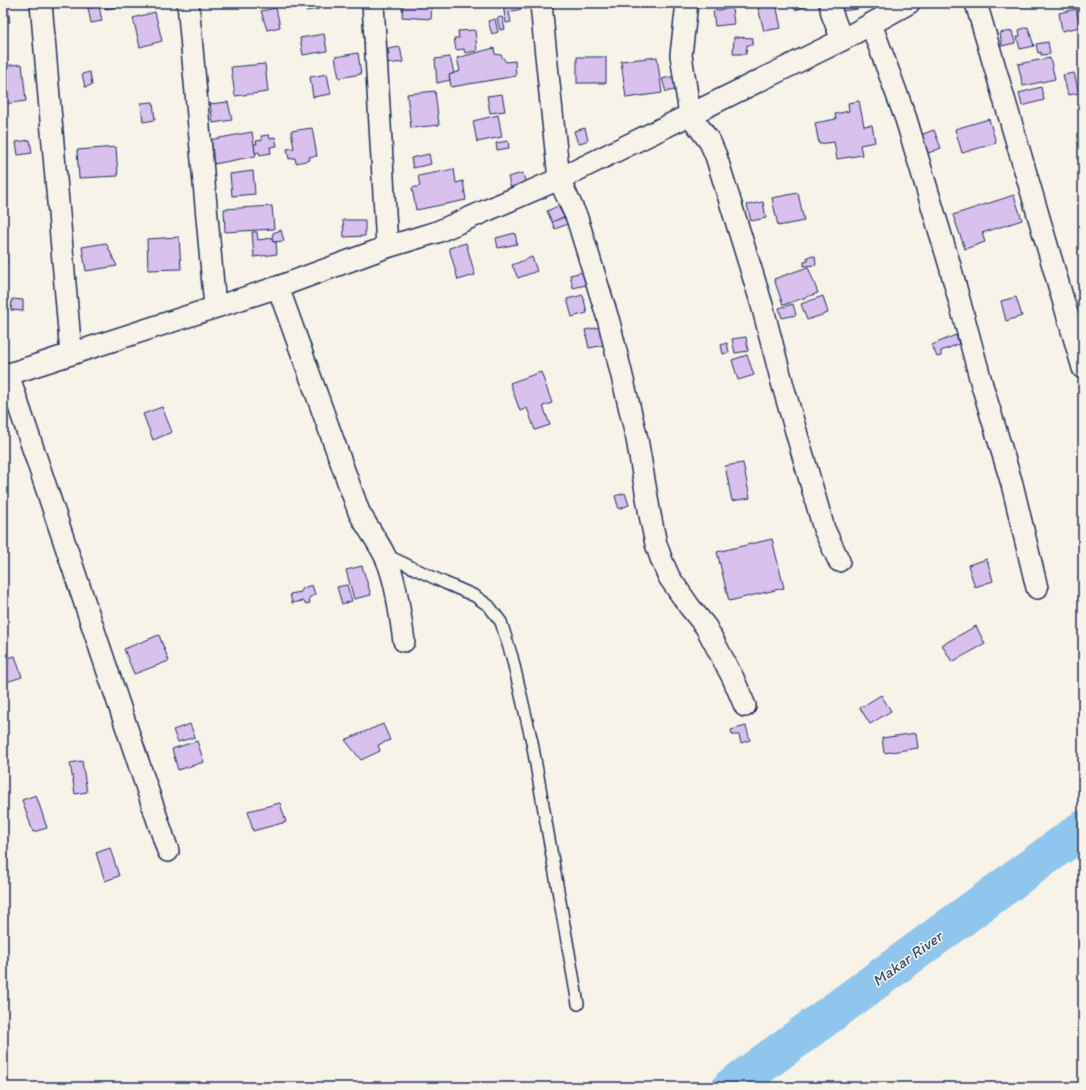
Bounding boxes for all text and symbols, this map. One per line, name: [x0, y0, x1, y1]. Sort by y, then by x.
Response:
water label: Makar River: [869, 926, 947, 990]

